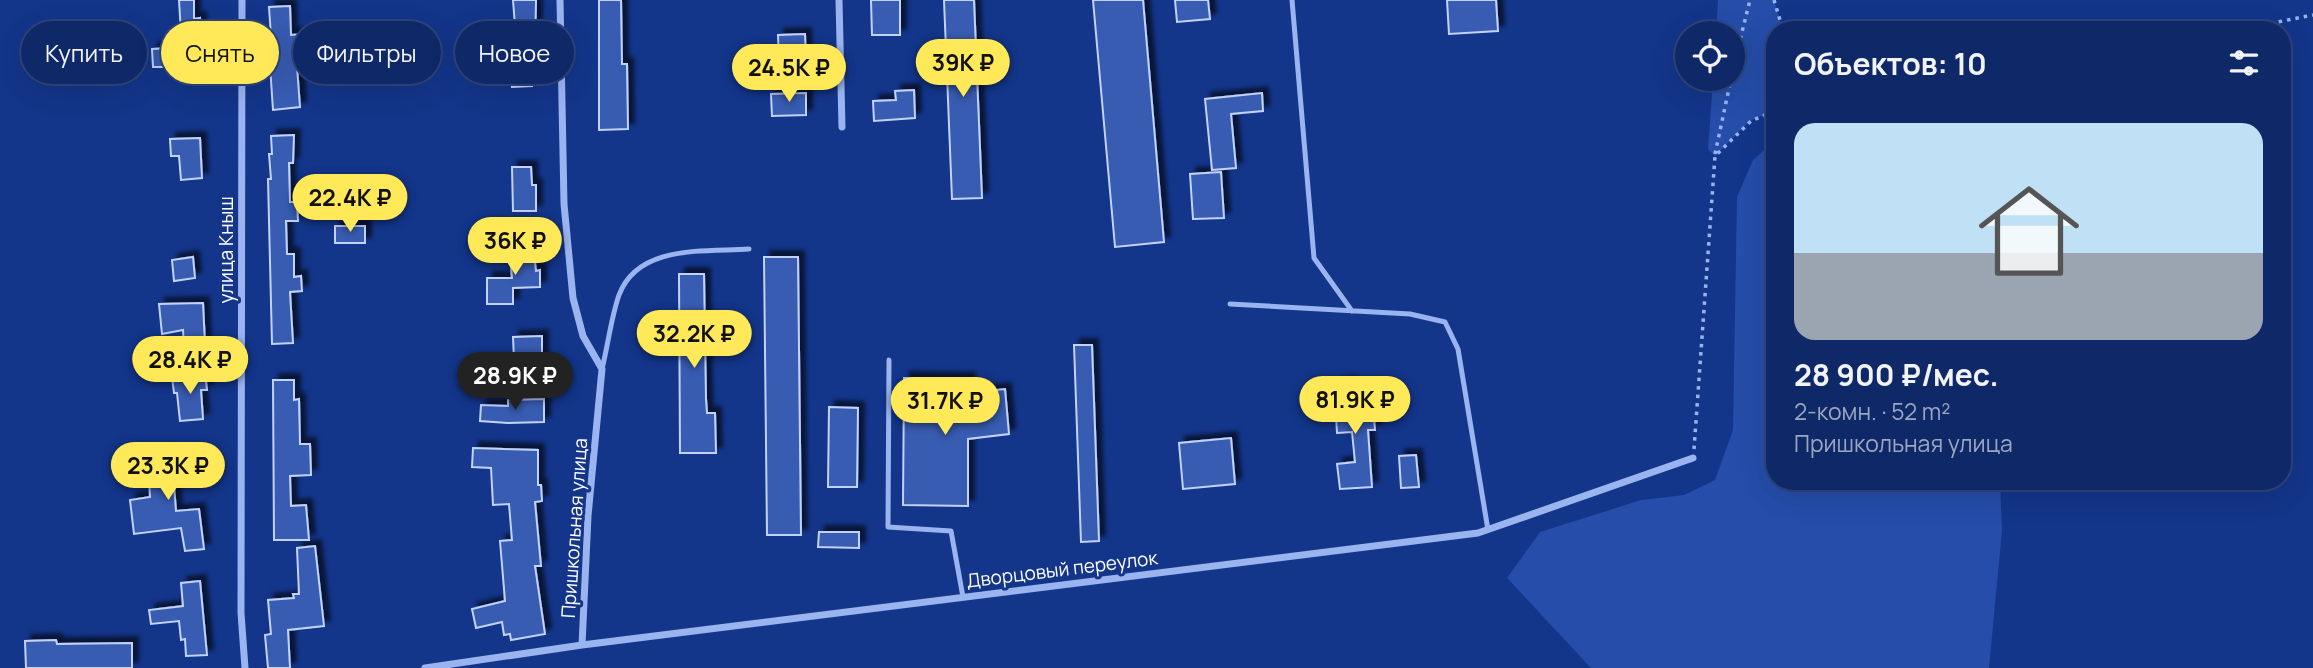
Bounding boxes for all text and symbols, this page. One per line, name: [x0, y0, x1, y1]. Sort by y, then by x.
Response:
chip: Купить: [21, 21, 147, 84]
chip: Снять: [161, 21, 279, 84]
chip: Фильтры: [293, 21, 441, 84]
chip: Новое: [455, 21, 574, 84]
map controls: [1675, 21, 1745, 91]
button: locate: [1675, 21, 1745, 91]
pin: 39K ₽: [914, 40, 1012, 99]
text: Объектов: 10: [1794, 43, 1987, 84]
pin: 24.5K ₽: [724, 44, 854, 104]
icon: filters: [2225, 44, 2263, 82]
text: 39K ₽: [932, 46, 994, 78]
text: 24.5K ₽: [748, 51, 830, 83]
icon: home: [1966, 168, 2092, 294]
pin: 22.4K ₽: [285, 174, 415, 234]
text: 22.4K ₽: [308, 181, 392, 213]
street label: улица Кныш: [213, 196, 239, 304]
pin: 36K ₽: [466, 218, 564, 277]
text: 36K ₽: [484, 224, 546, 256]
pin: 32.2K ₽: [629, 310, 759, 370]
text: 32.2K ₽: [653, 317, 735, 349]
pin: 28.4K ₽: [125, 336, 255, 396]
text: 28.4K ₽: [148, 343, 232, 375]
pin: 28.9K ₽: [450, 352, 580, 412]
text: 28 900 ₽/мес.: [1794, 354, 1999, 395]
text: 28.9K ₽: [473, 359, 557, 391]
pin: 81.9K ₽: [1290, 376, 1420, 436]
pin: 31.7K ₽: [880, 378, 1010, 437]
text: 81.9K ₽: [1315, 383, 1395, 415]
text: 31.7K ₽: [907, 384, 983, 416]
text: 2-комн. · 52 m²: [1794, 395, 1950, 427]
text: Пришкольная улица: [1794, 427, 2013, 459]
street label: Пришкольная улица: [555, 437, 593, 619]
pin: 23.3K ₽: [103, 442, 233, 502]
text: 23.3K ₽: [127, 449, 209, 481]
street label: Дворцовый переулок: [965, 544, 1160, 594]

